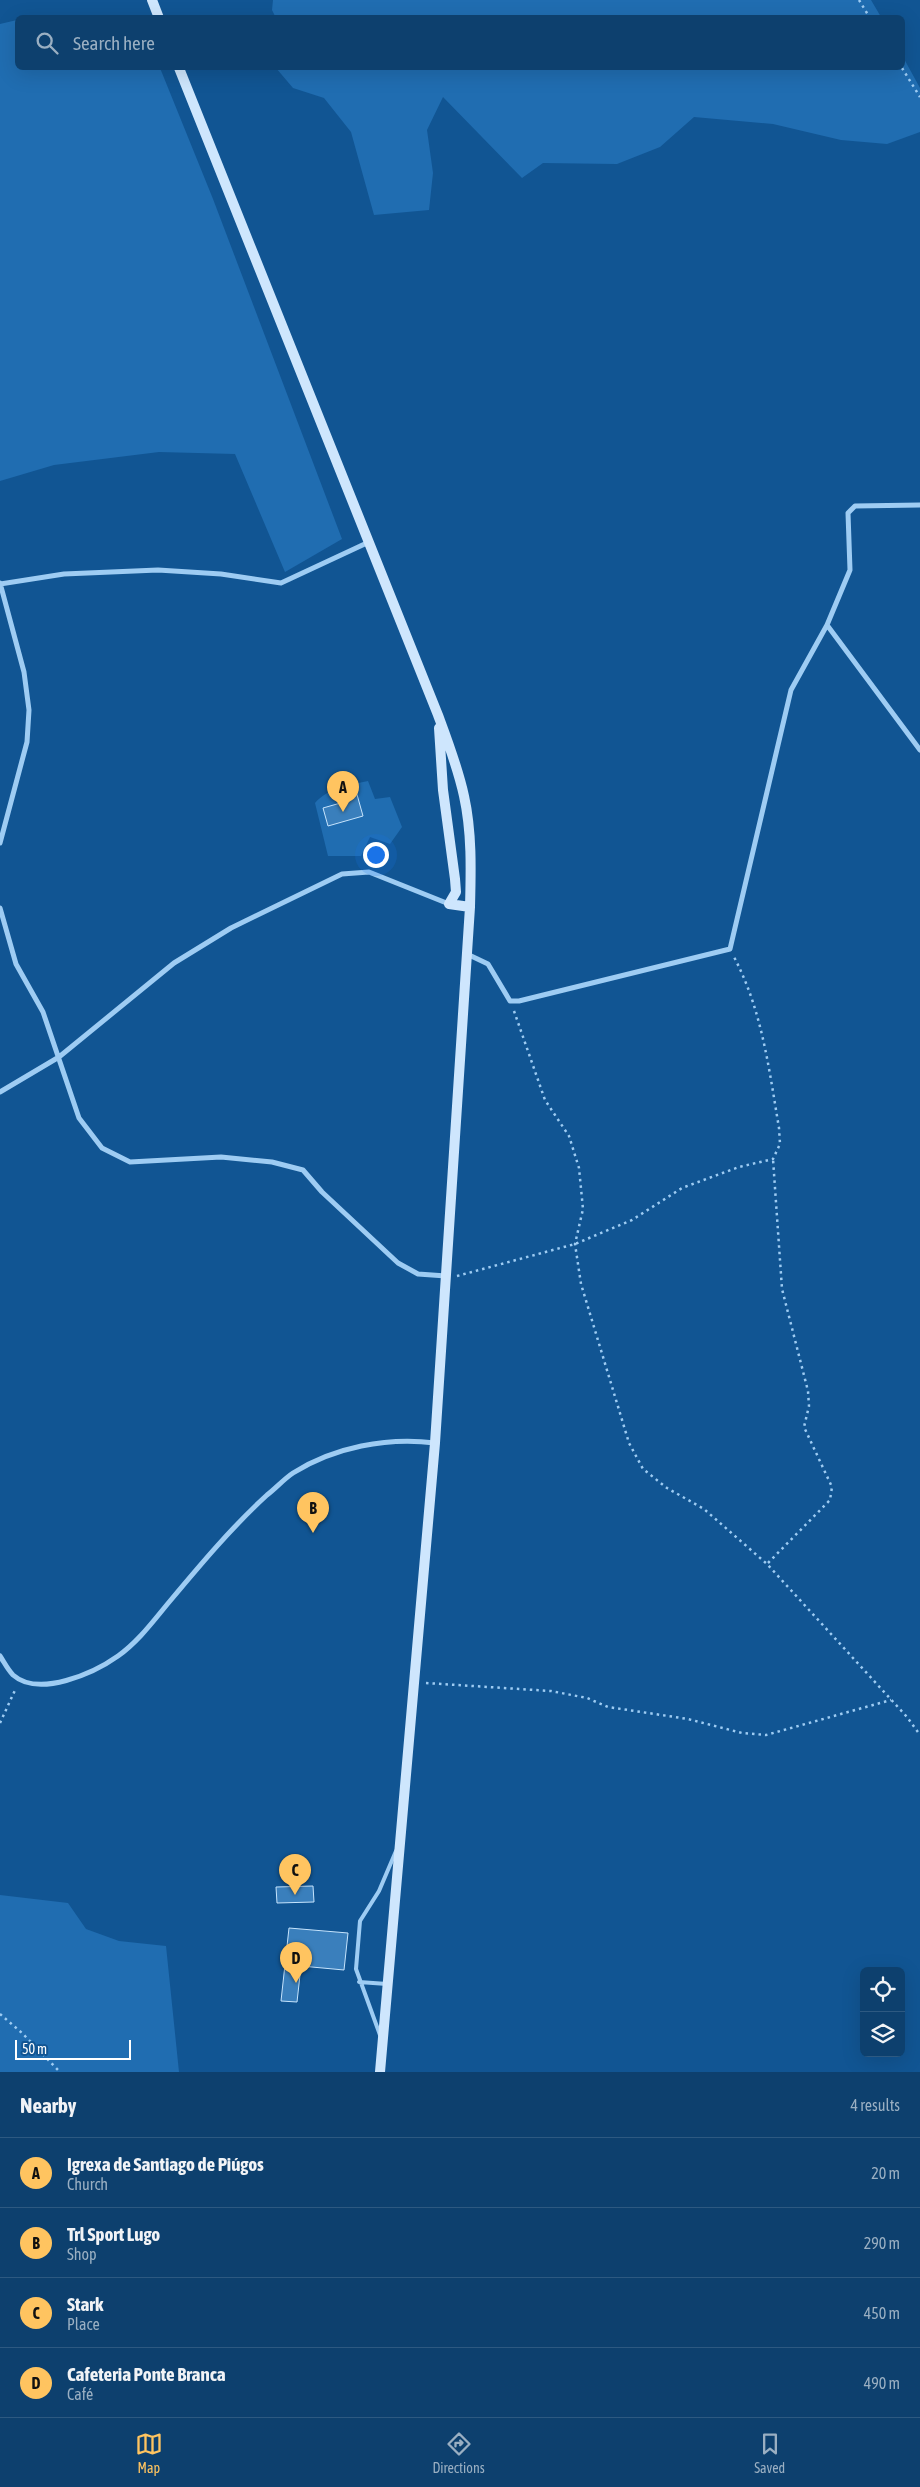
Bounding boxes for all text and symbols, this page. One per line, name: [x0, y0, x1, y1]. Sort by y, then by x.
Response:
search box: [15, 15, 905, 70]
icon: search: [33, 29, 61, 57]
text: Search here: [73, 32, 155, 54]
pin: A: [327, 771, 359, 812]
your location: [363, 842, 389, 868]
pin: B: [297, 1492, 329, 1533]
pin: C: [279, 1854, 311, 1895]
pin: D: [280, 1942, 312, 1983]
map controls: [860, 1967, 905, 2057]
button: locate: [860, 1967, 905, 2012]
button: layers: [860, 2012, 905, 2057]
scale bar: [15, 2037, 131, 2060]
text: 50 m: [22, 2041, 47, 2057]
text: Nearby: [20, 2093, 76, 2117]
text: 4 results: [850, 2096, 900, 2114]
text: Igrexa de Santiago de Piúgos: [67, 2153, 264, 2175]
text: A: [32, 2164, 40, 2182]
text: 20 m: [871, 2164, 900, 2182]
text: Church: [67, 2175, 108, 2193]
text: Trl Sport Lugo: [67, 2223, 160, 2245]
text: B: [32, 2234, 40, 2252]
text: 290 m: [864, 2234, 900, 2252]
text: Shop: [67, 2245, 97, 2263]
text: Stark: [67, 2293, 103, 2315]
text: C: [32, 2304, 40, 2322]
text: 450 m: [864, 2304, 900, 2322]
text: Place: [67, 2315, 100, 2333]
text: Cafeteria Ponte Branca: [67, 2363, 226, 2385]
text: D: [32, 2374, 40, 2392]
text: 490 m: [864, 2374, 900, 2392]
text: Café: [67, 2385, 93, 2403]
tab: Map: [135, 2430, 163, 2476]
tab: Directions: [432, 2430, 485, 2476]
tab: Saved: [754, 2430, 785, 2476]

